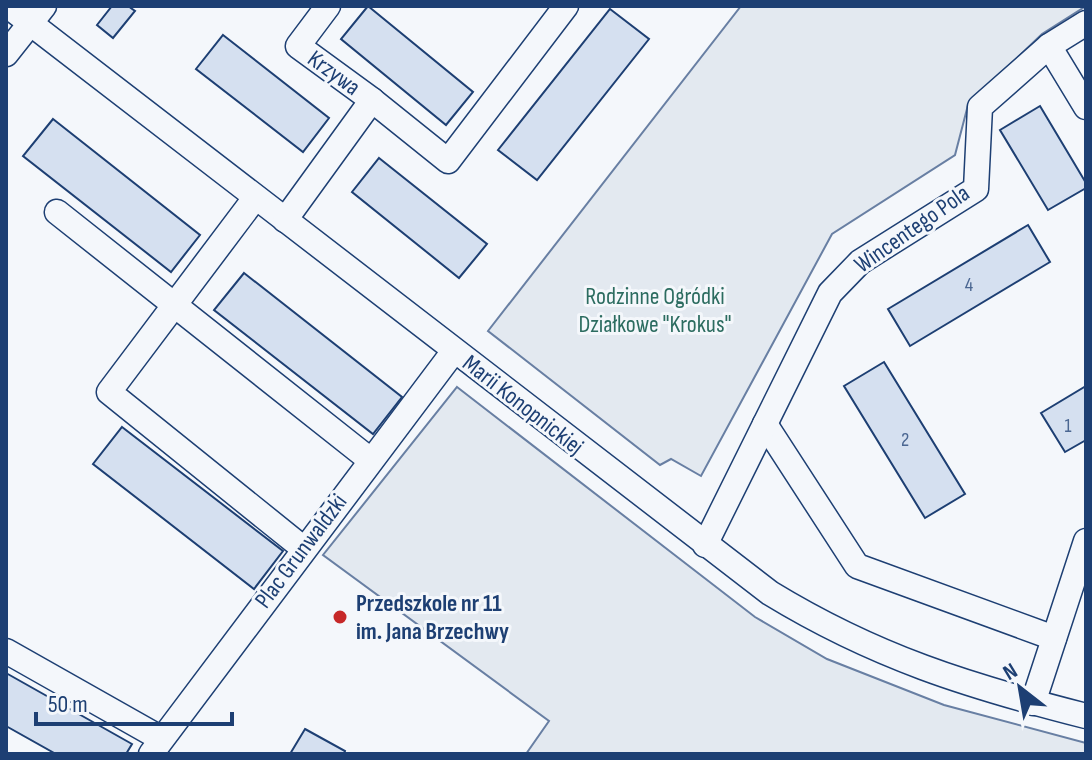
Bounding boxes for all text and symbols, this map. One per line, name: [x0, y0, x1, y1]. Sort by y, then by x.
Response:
street label: Krzywa: [302, 44, 366, 102]
street label: Wincentego Pola: [849, 179, 975, 279]
house number: 4: [965, 273, 973, 297]
park label: Rodzinne Ogródki Działkowe "Krokus": [579, 282, 732, 339]
street label: Marii Konopnickiej: [457, 349, 589, 461]
house number: 1: [1065, 414, 1072, 438]
house number: 2: [901, 428, 909, 452]
street label: Plac Grunwaldzki: [249, 488, 353, 614]
place label: Przedszkole nr 11 im. Jana Brzechwy: [356, 589, 509, 646]
marker: Przedszkole nr 11 im. Jana Brzechwy: [331, 608, 349, 626]
north arrow: [980, 648, 1060, 728]
text: N: [998, 658, 1022, 687]
scale bar: [36, 676, 232, 726]
text: 50 m: [48, 690, 88, 719]

